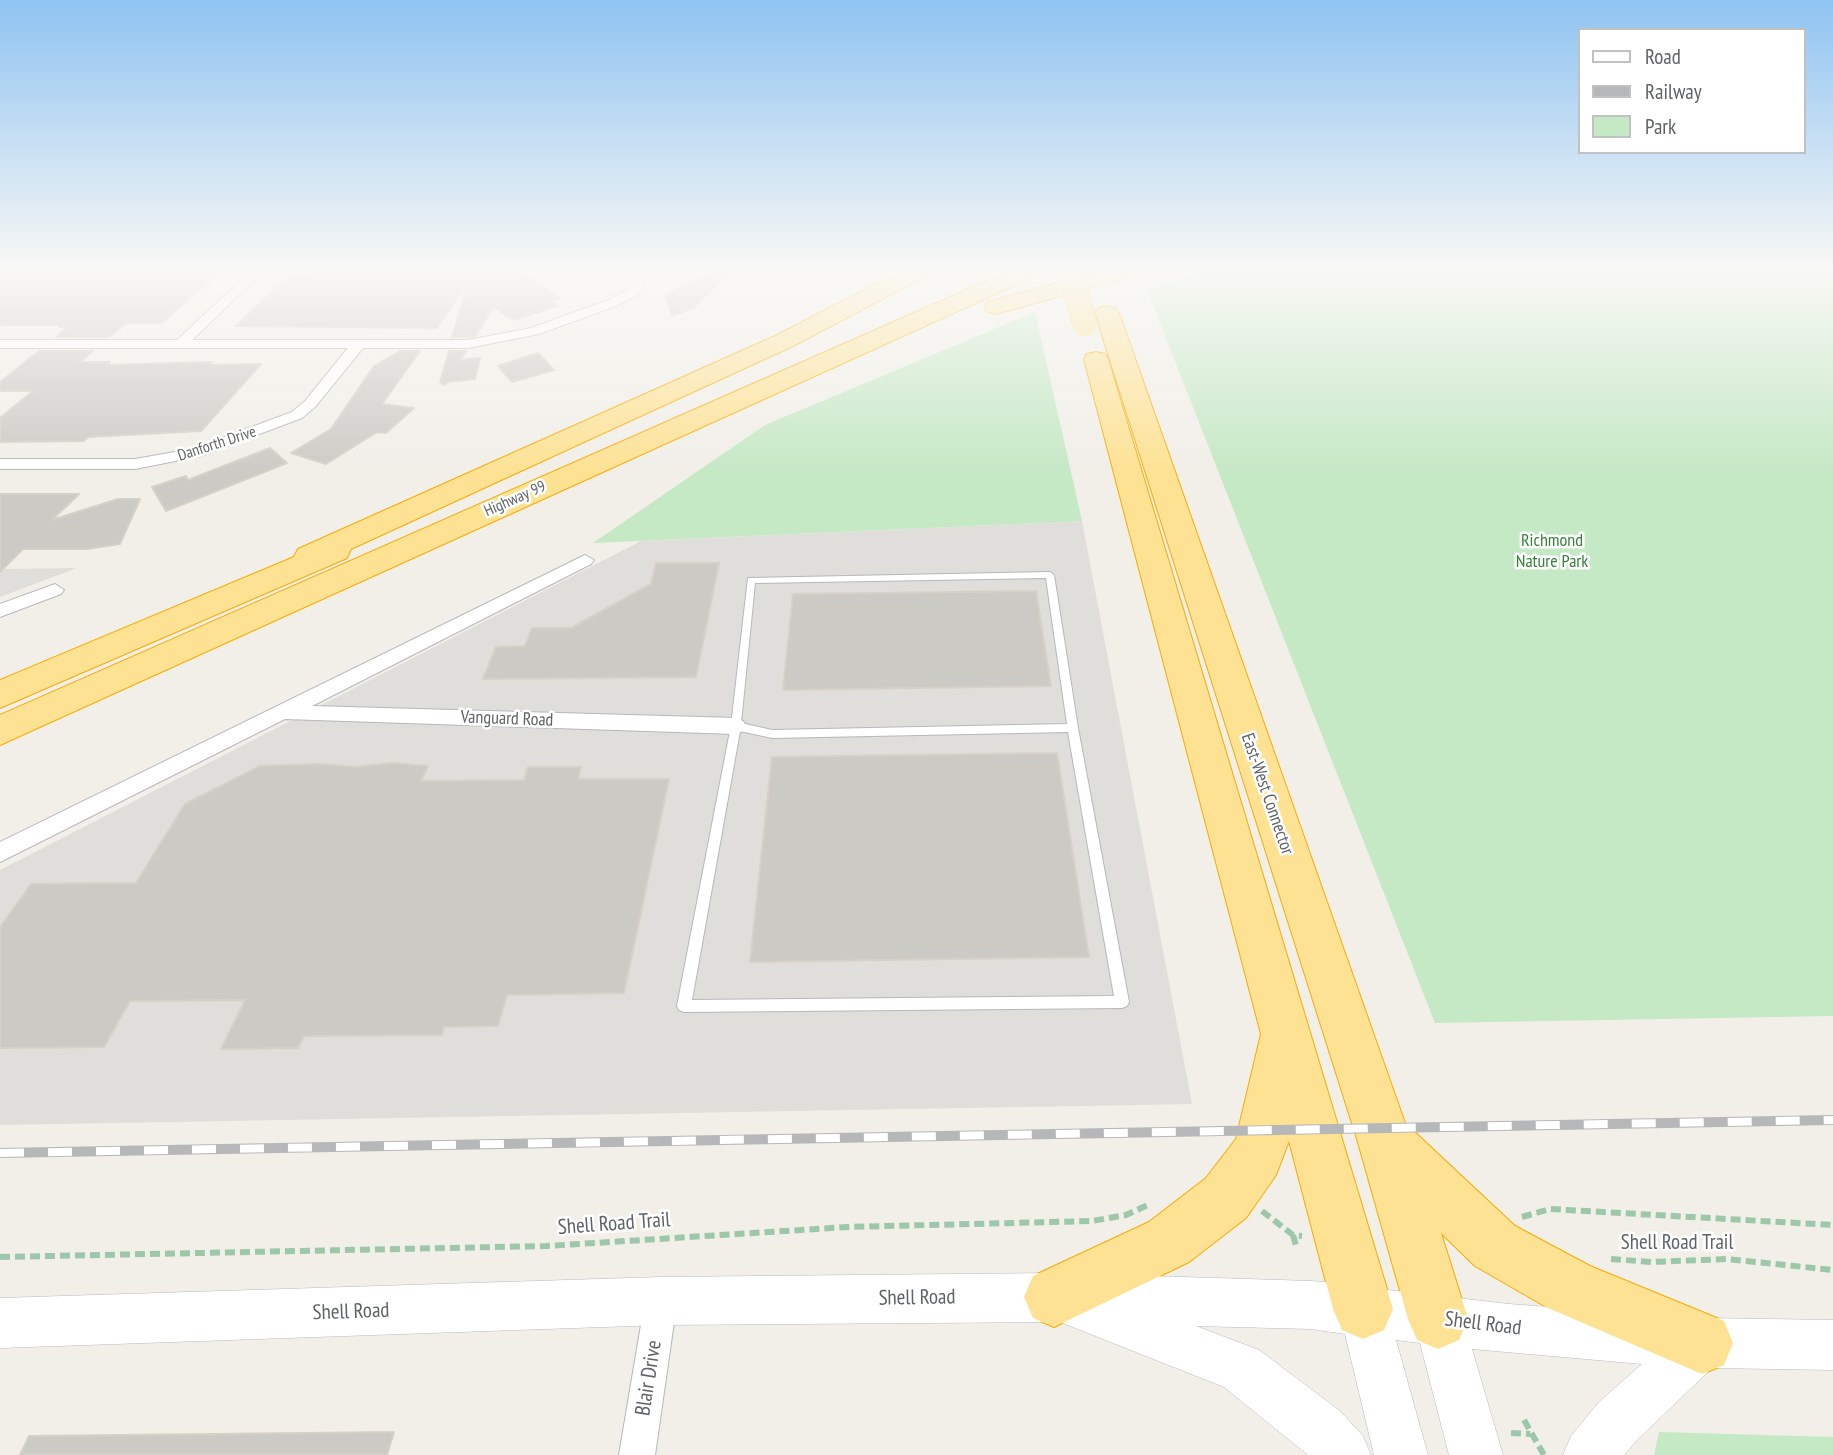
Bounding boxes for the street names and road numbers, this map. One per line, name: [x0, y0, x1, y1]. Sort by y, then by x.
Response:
street label: Danforth Drive: [175, 422, 259, 466]
street label: Highway 99: [481, 477, 549, 521]
street label: Vanguard Road: [460, 707, 554, 731]
street label: East-West Connector: [1236, 730, 1298, 858]
street label: Shell Road Trail: [557, 1208, 671, 1240]
street label: Shell Road Trail: [1621, 1230, 1733, 1256]
street label: Shell Road: [878, 1285, 956, 1311]
street label: Shell Road: [312, 1298, 390, 1326]
street label: Shell Road: [1443, 1307, 1523, 1341]
street label: Blair Drive: [631, 1338, 667, 1418]

